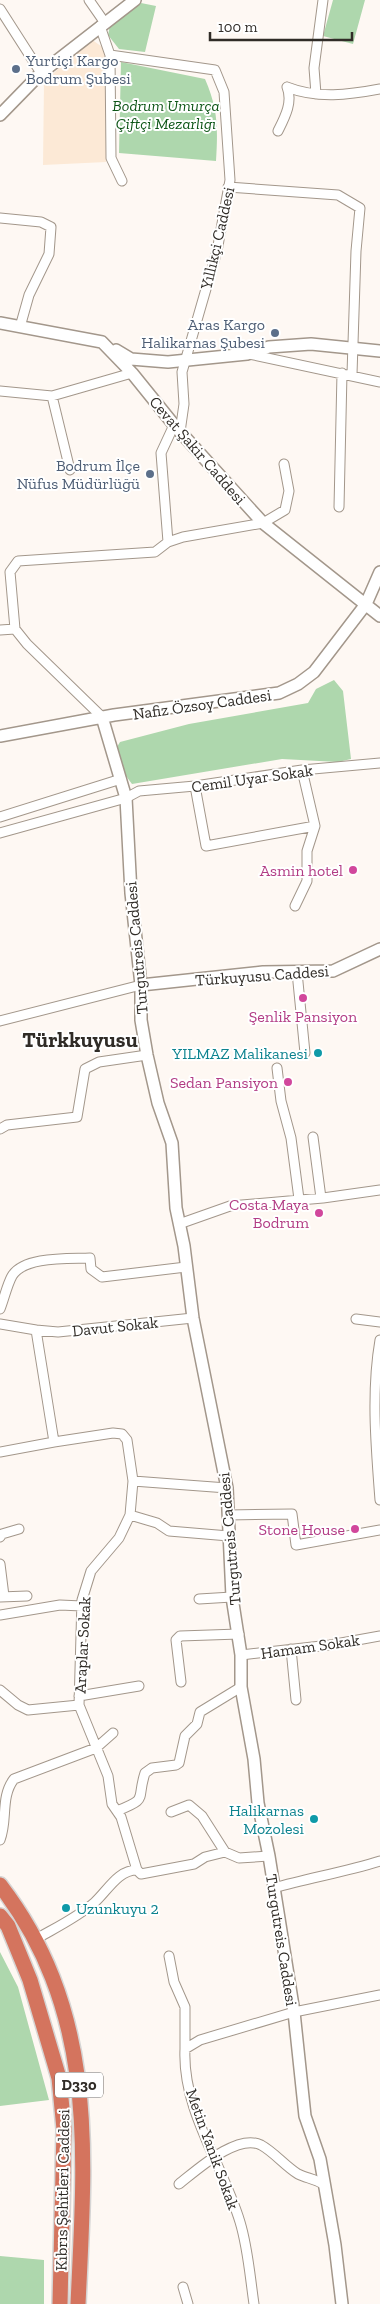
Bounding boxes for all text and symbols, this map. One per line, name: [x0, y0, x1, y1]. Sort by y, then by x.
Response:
scale bar: [210, 10, 352, 42]
text: 100 m: [218, 18, 257, 36]
place label: Yurtiçi Kargo Bodrum Şubesi: [25, 51, 131, 88]
marker: Yurtiçi Kargo Bodrum Şubesi: [10, 63, 22, 75]
park label: Bodrum Umurça Çiftçi Mezarlığı: [112, 96, 220, 133]
street label: Yıllıkçi Caddesi: [196, 184, 239, 292]
place label: Aras Kargo Halikarnas Şubesi: [141, 315, 266, 352]
marker: Aras Kargo Halikarnas Şubesi: [269, 327, 281, 339]
street label: Cevat Şakir Caddesi: [146, 392, 250, 509]
place label: Bodrum İlçe Nüfus Müdürlüğü: [17, 456, 140, 493]
marker: Bodrum İlçe Nüfus Müdürlüğü: [144, 468, 156, 480]
street label: Nafiz Özsoy Caddesi: [132, 685, 273, 724]
street label: Cemil Uyar Sokak: [190, 760, 315, 796]
place label: Asmin hotel: [260, 861, 343, 880]
marker: Asmin hotel: [347, 864, 359, 876]
street label: Turgutreis Caddesi: [121, 880, 152, 1015]
street label: Türkuyusu Caddesi: [195, 961, 330, 990]
marker: Şenlik Pansiyon: [297, 992, 309, 1004]
place label: Şenlik Pansiyon: [249, 1007, 358, 1026]
district label: Türkkuyusu: [22, 1027, 138, 1052]
place label: YILMAZ Malikanesi: [171, 1044, 309, 1063]
marker: YILMAZ Malikanesi: [312, 1047, 324, 1059]
place label: Sedan Pansiyon: [170, 1073, 279, 1092]
marker: Sedan Pansiyon: [282, 1076, 294, 1088]
place label: Costa Maya Bodrum: [229, 1195, 309, 1232]
marker: Costa Maya Bodrum: [313, 1207, 325, 1219]
street label: Davut Sokak: [71, 1312, 160, 1340]
street label: Turgutreis Caddesi: [214, 1471, 245, 1606]
place label: Stone House: [259, 1520, 345, 1539]
marker: Stone House: [349, 1523, 361, 1535]
street label: Araplar Sokak: [70, 1596, 95, 1694]
street label: Hamam Sokak: [259, 1630, 361, 1663]
place label: Halikarnas Mozolesi: [229, 1801, 305, 1838]
marker: Halikarnas Mozolesi: [308, 1813, 320, 1825]
street label: Turgutreis Caddesi: [262, 1873, 301, 2008]
place label: Uzunkuyu 2: [76, 1899, 159, 1918]
marker: Uzunkuyu 2: [60, 1902, 72, 1914]
road number: D330: [55, 2072, 103, 2098]
street label: Metin Yanik Sokak: [182, 2086, 243, 2213]
street label: Kıbrıs Şehitleri Caddesi: [52, 2108, 73, 2271]

